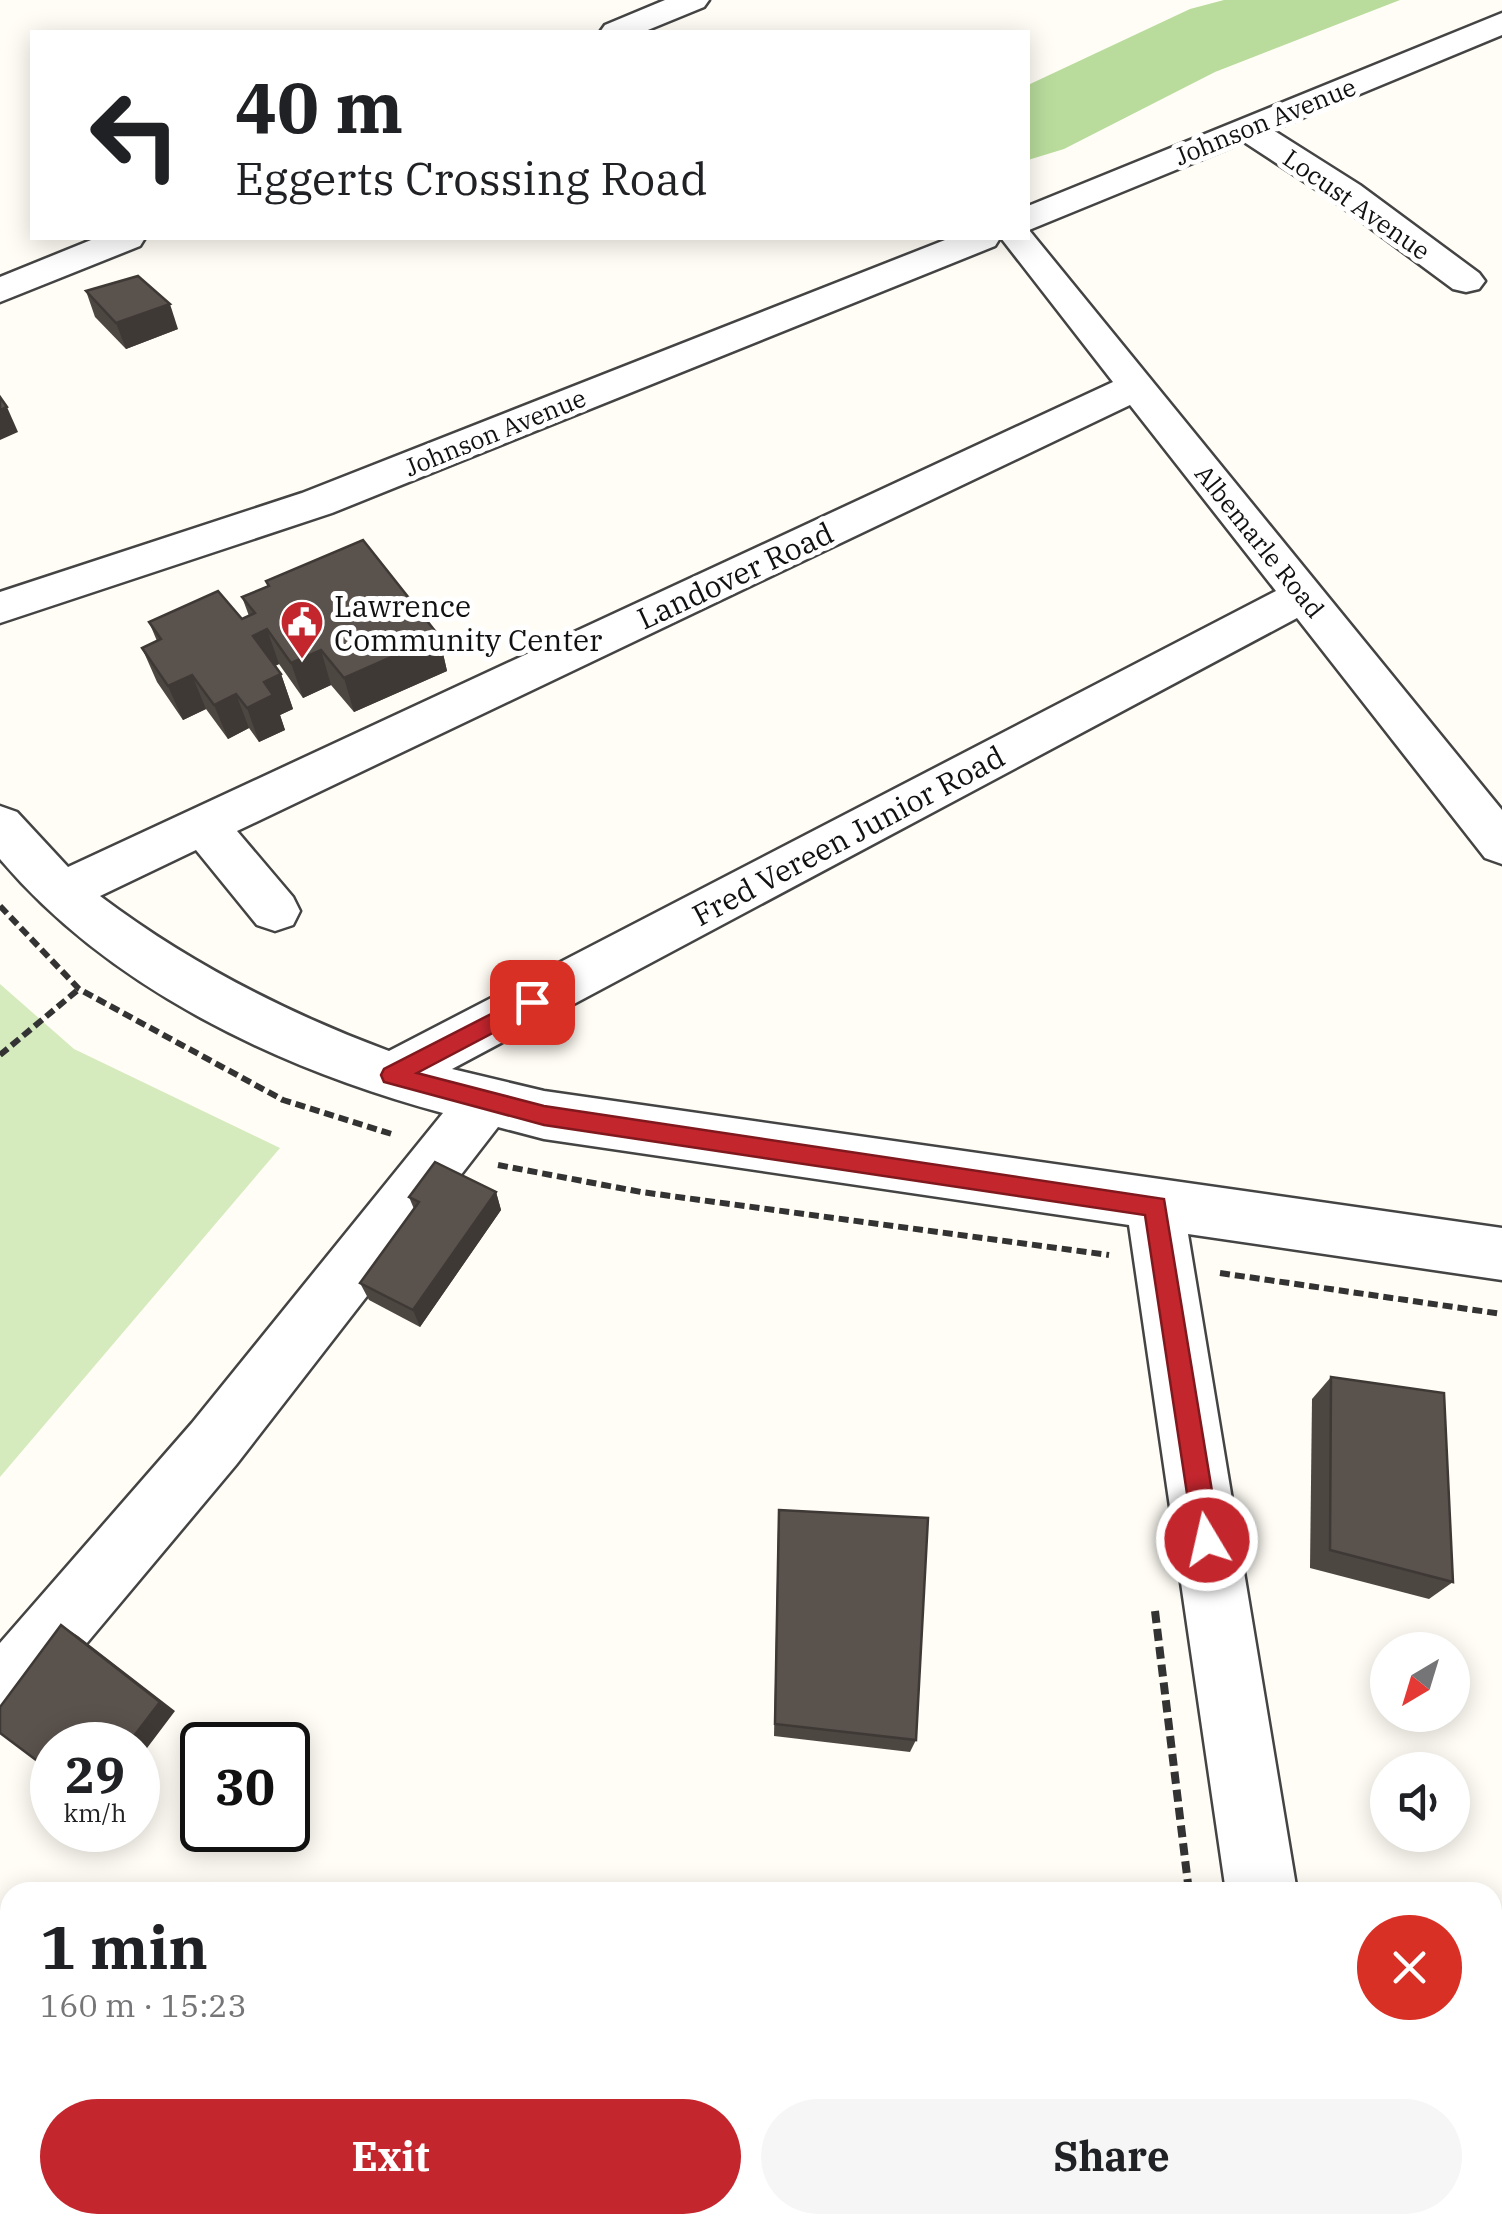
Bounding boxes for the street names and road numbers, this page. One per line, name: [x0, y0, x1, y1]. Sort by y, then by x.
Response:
street label: Johnson Avenue: [1169, 70, 1361, 172]
street label: Locust Avenue: [1277, 141, 1437, 267]
street label: Johnson Avenue: [399, 381, 591, 483]
street label: Albemarle Road: [1188, 458, 1332, 624]
street label: Landover Road: [631, 513, 839, 637]
street label: Fred Vereen Junior Road: [685, 736, 1011, 934]

